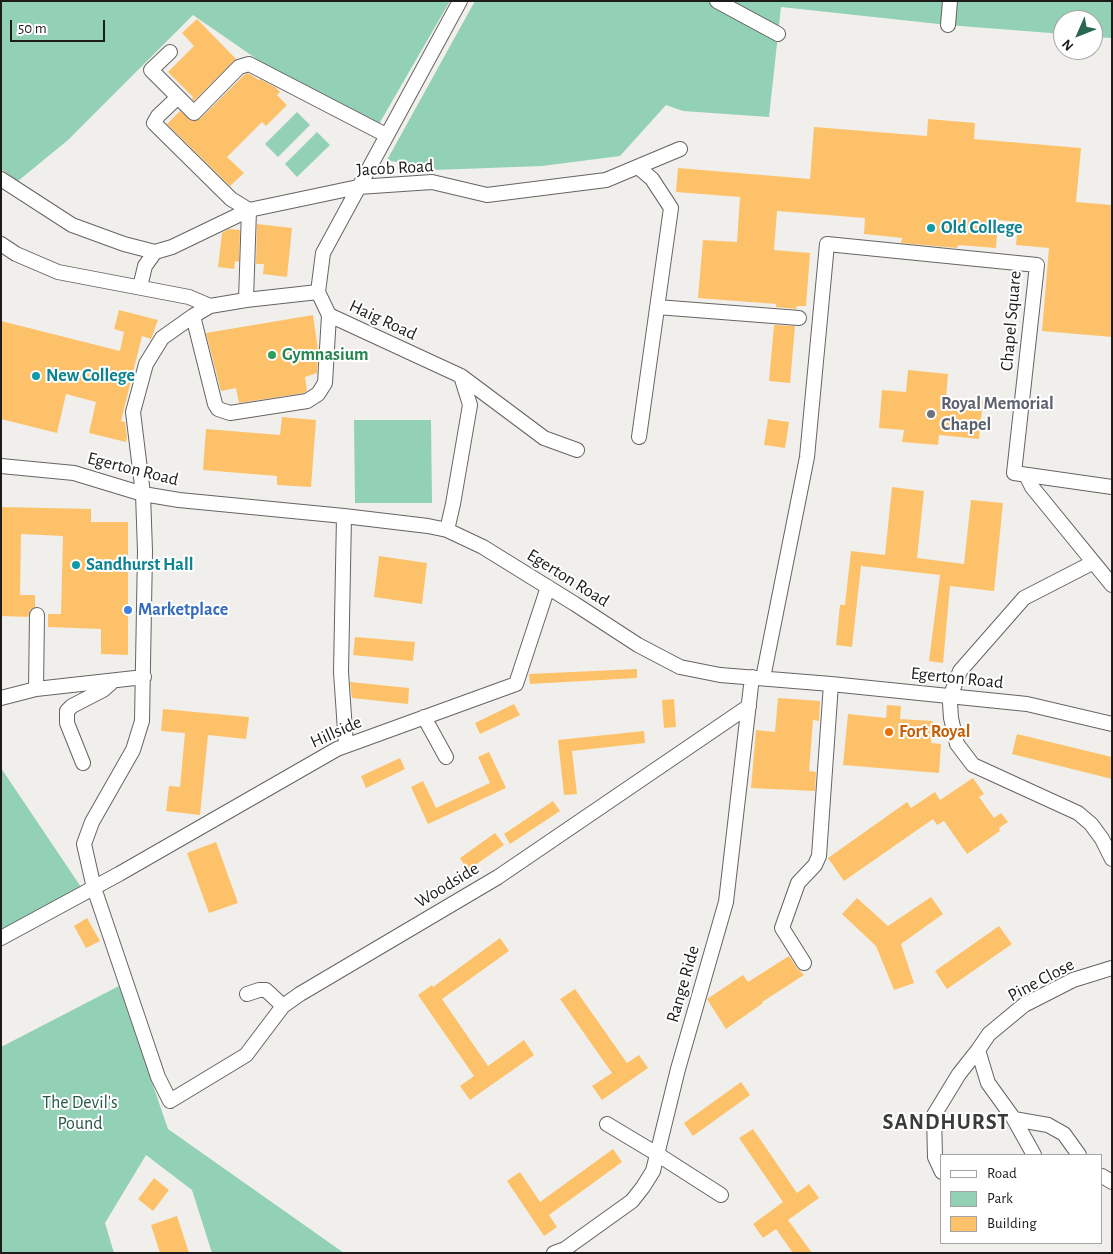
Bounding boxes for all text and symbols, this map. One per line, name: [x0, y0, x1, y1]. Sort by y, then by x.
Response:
scale bar: [12, 10, 108, 42]
north arrow: [1053, 10, 1103, 60]
text: 50 m: [18, 21, 47, 36]
text: N: [1060, 36, 1076, 53]
street label: Jacob Road: [356, 155, 434, 181]
place label: Old College: [941, 217, 1023, 239]
marker: Old College: [925, 222, 937, 234]
street label: Chapel Square: [996, 270, 1026, 372]
street label: Haig Road: [346, 295, 420, 345]
place label: Gymnasium: [282, 344, 368, 366]
marker: Gymnasium: [266, 349, 278, 361]
place label: New College: [46, 365, 135, 387]
marker: New College: [30, 370, 42, 382]
place label: Royal Memorial Chapel: [941, 393, 1054, 436]
marker: Royal Memorial Chapel: [925, 408, 937, 420]
street label: Egerton Road: [85, 447, 181, 491]
street label: Egerton Road: [523, 544, 613, 612]
place label: Sandhurst Hall: [86, 554, 193, 576]
marker: Sandhurst Hall: [70, 559, 82, 571]
place label: Marketplace: [138, 599, 228, 621]
marker: Marketplace: [122, 604, 134, 616]
street label: Egerton Road: [910, 662, 1004, 694]
street label: Hillside: [307, 711, 365, 753]
place label: Fort Royal: [899, 721, 971, 743]
marker: Fort Royal: [883, 726, 895, 738]
street label: Woodside: [411, 857, 483, 913]
street label: Range Ride: [662, 943, 704, 1025]
street label: Pine Close: [1004, 954, 1078, 1006]
park label: The Devil's Pound: [42, 1092, 118, 1134]
district label: SANDHURST: [881, 1109, 1011, 1135]
legend: [940, 1154, 1103, 1244]
text: Road: [987, 1166, 1017, 1181]
text: Park: [987, 1191, 1013, 1206]
text: Building: [987, 1216, 1037, 1231]

